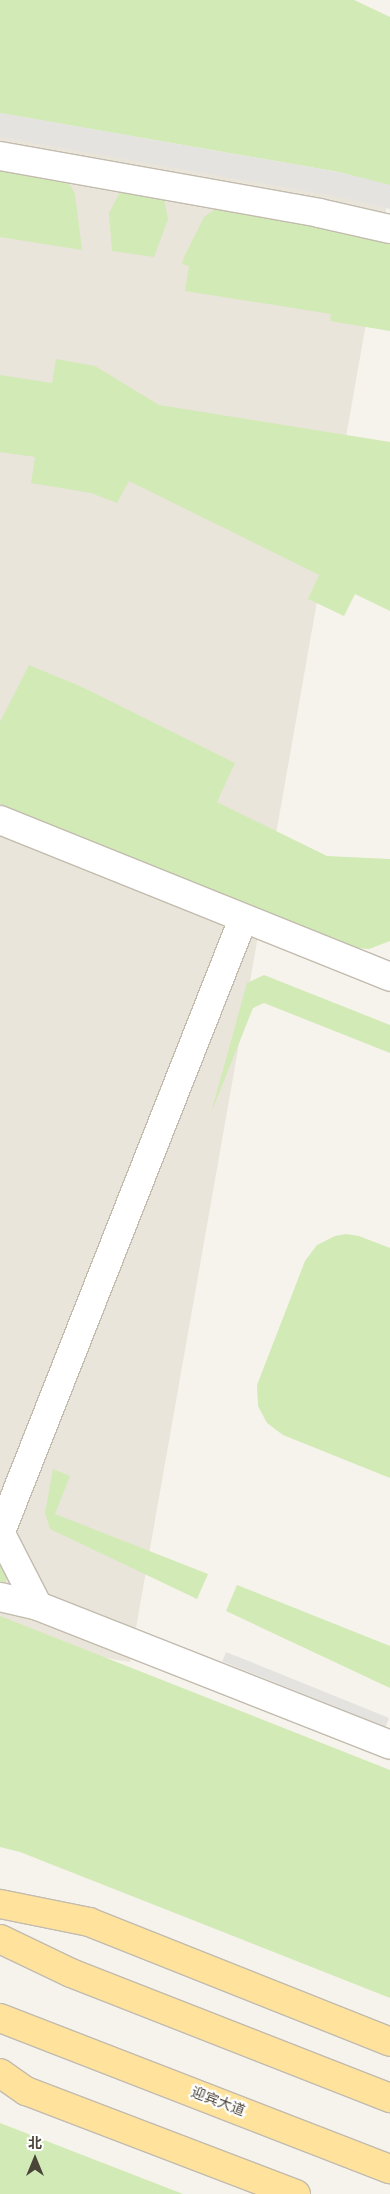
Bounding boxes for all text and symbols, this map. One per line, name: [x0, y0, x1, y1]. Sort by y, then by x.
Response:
street label: 迎宾大道: [189, 2084, 247, 2120]
north arrow: [10, 2134, 60, 2184]
text: 北: [28, 2135, 42, 2152]

